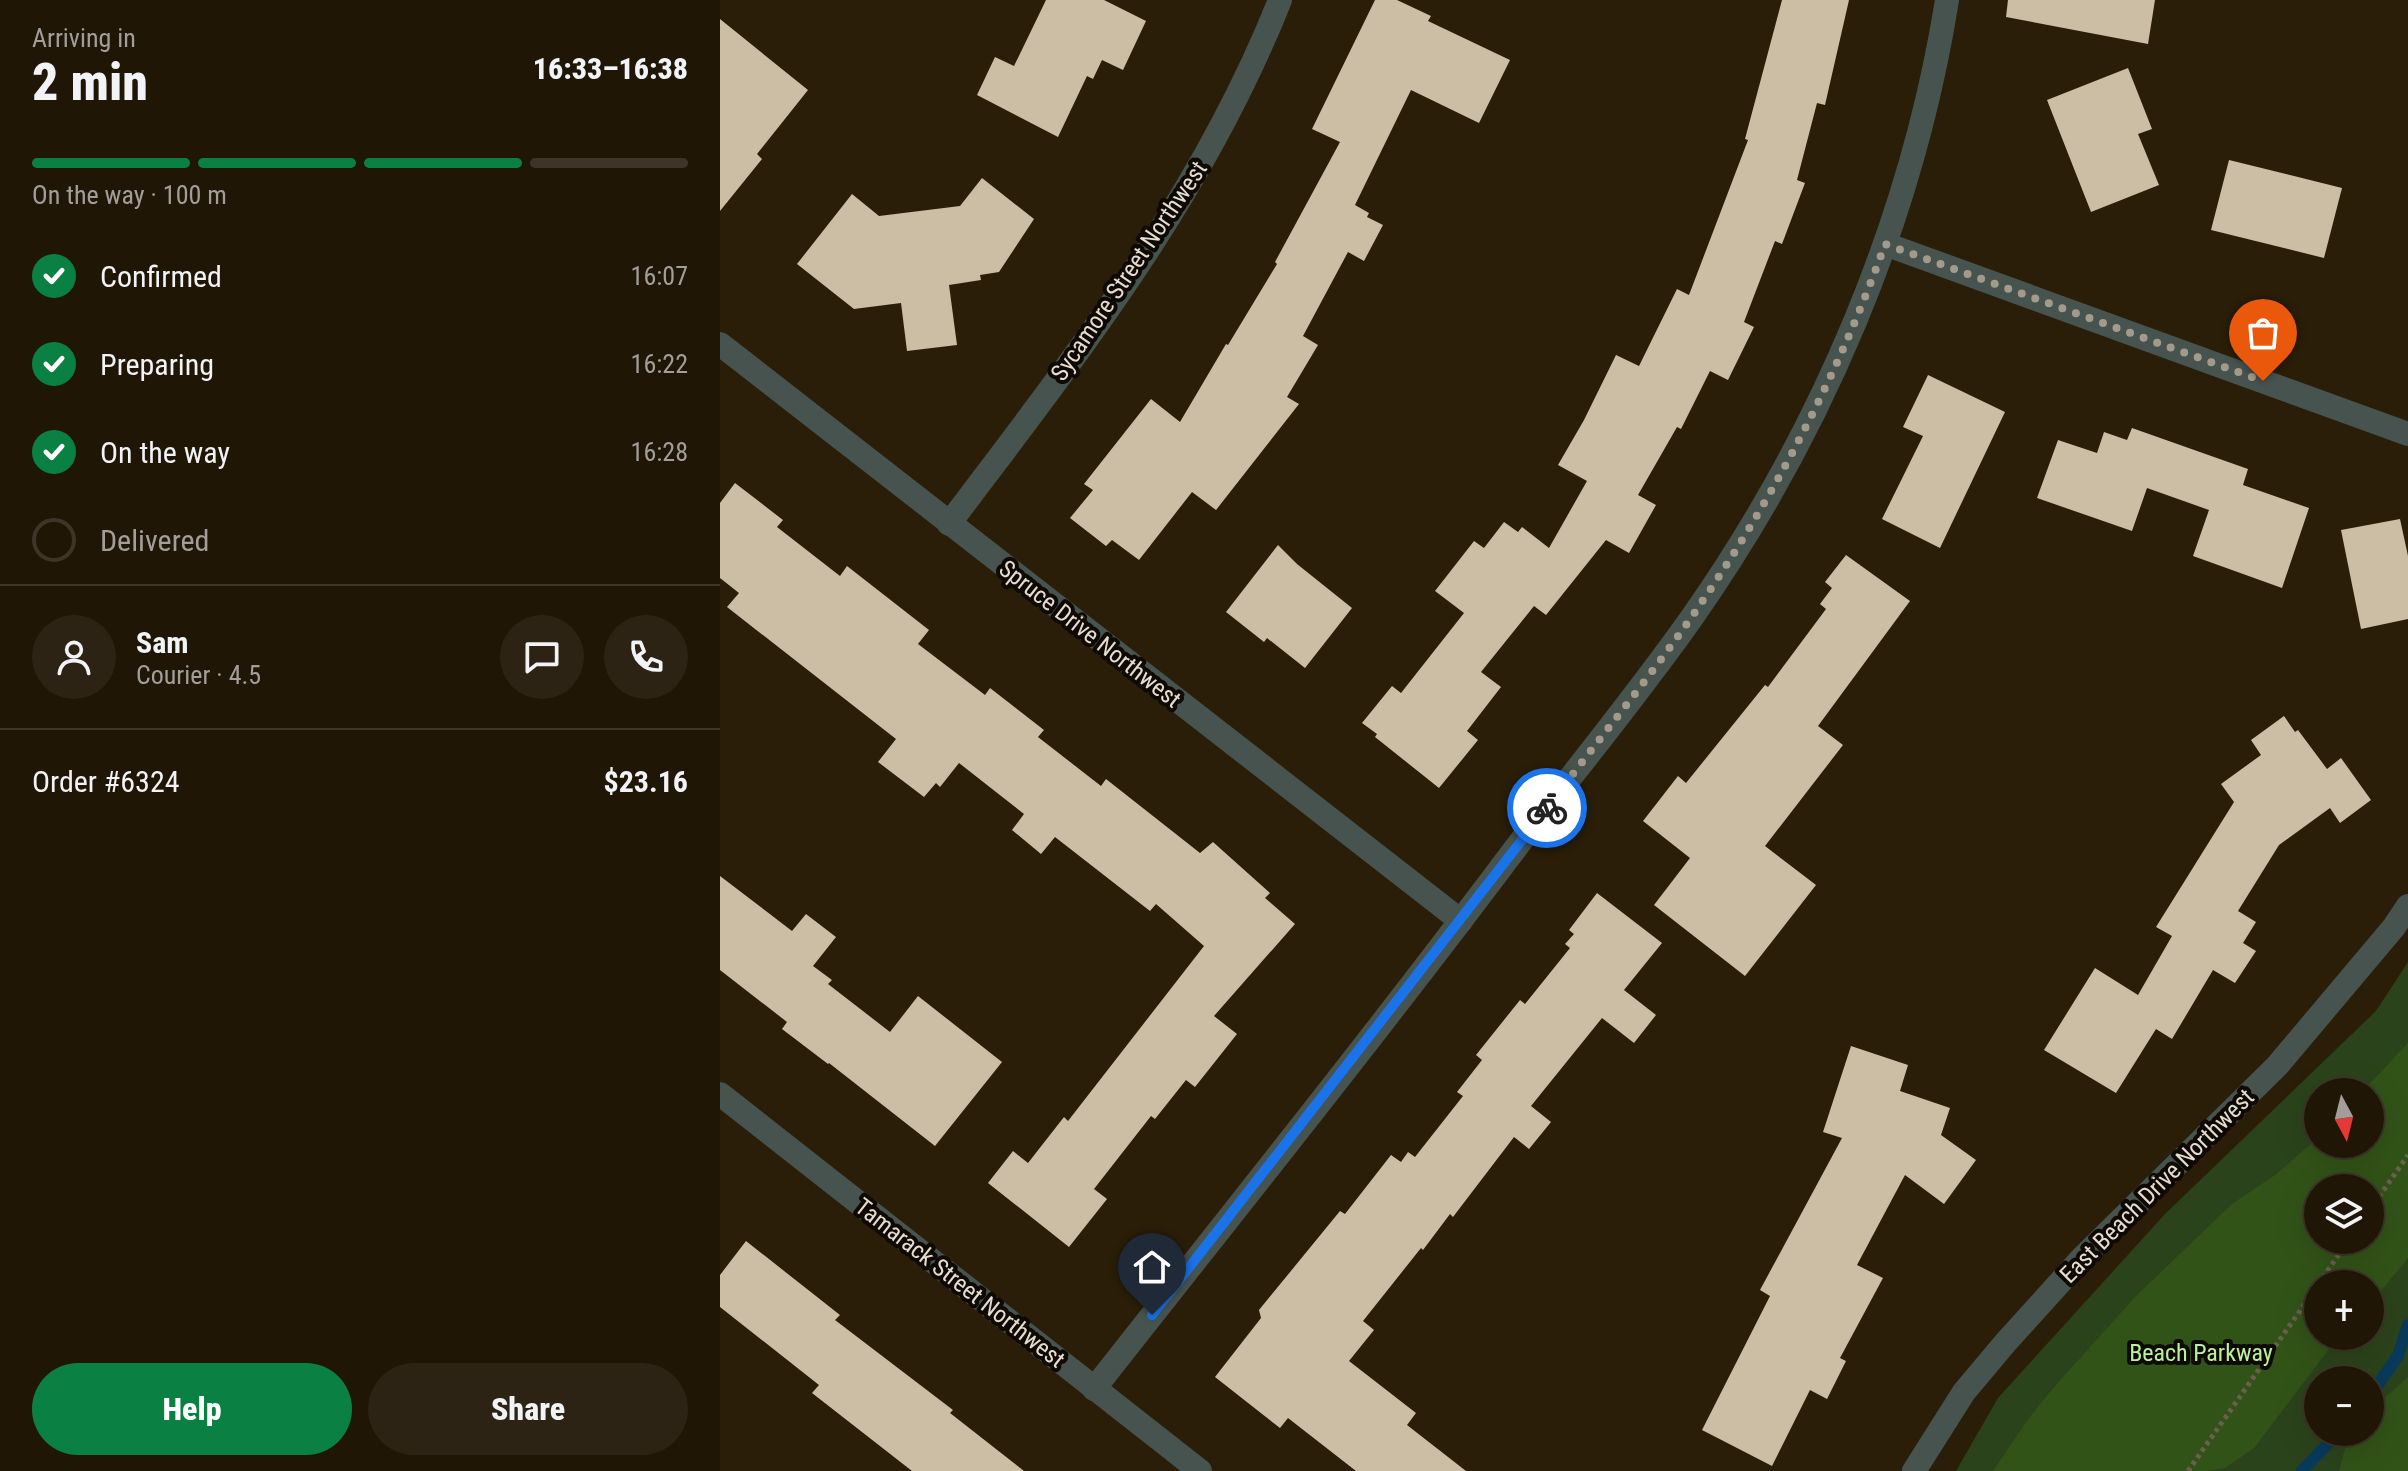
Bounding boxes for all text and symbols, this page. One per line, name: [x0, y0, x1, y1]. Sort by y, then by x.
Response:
text: Arriving in: [32, 23, 136, 53]
text: 16:33–16:38: [533, 51, 688, 86]
text: 2 min: [32, 52, 148, 113]
street label: Sycamore Street Northwest: [1045, 156, 1213, 386]
text: On the way · 100 m: [32, 180, 227, 210]
icon: check: [32, 254, 76, 298]
text: Confirmed: [100, 259, 222, 294]
text: 16:07: [631, 261, 688, 291]
pin: [2229, 299, 2297, 381]
icon: bag: [2241, 311, 2285, 355]
icon: check: [32, 342, 76, 386]
text: Preparing: [100, 347, 214, 382]
text: 16:22: [631, 349, 688, 379]
icon: check: [32, 430, 76, 474]
text: On the way: [100, 435, 230, 470]
text: 16:28: [631, 437, 688, 467]
text: Delivered: [100, 523, 209, 558]
street label: Spruce Drive Northwest: [994, 554, 1186, 714]
button: person: [32, 615, 116, 699]
button: chat: [500, 615, 584, 699]
button: phone: [604, 615, 688, 699]
text: Sam: [136, 625, 189, 660]
text: Courier · 4.5: [136, 660, 261, 690]
text: Order #6324: [32, 764, 180, 799]
text: $23.16: [603, 764, 688, 799]
courier: [1507, 768, 1587, 848]
icon: bike: [1525, 786, 1569, 830]
north arrow: [2304, 1078, 2384, 1158]
map controls: [2304, 1078, 2384, 1446]
street label: East Beach Drive Northwest: [2054, 1083, 2260, 1289]
button: layers: [2304, 1174, 2384, 1254]
street label: Tamarack Street Northwest: [850, 1193, 1070, 1373]
pin: [1118, 1233, 1186, 1315]
icon: home: [1130, 1245, 1174, 1289]
button: +: [2304, 1270, 2384, 1350]
park label: Beach Parkway: [2129, 1339, 2273, 1367]
button: Help: [32, 1363, 352, 1455]
button: Share: [368, 1363, 688, 1455]
button: −: [2304, 1366, 2384, 1446]

